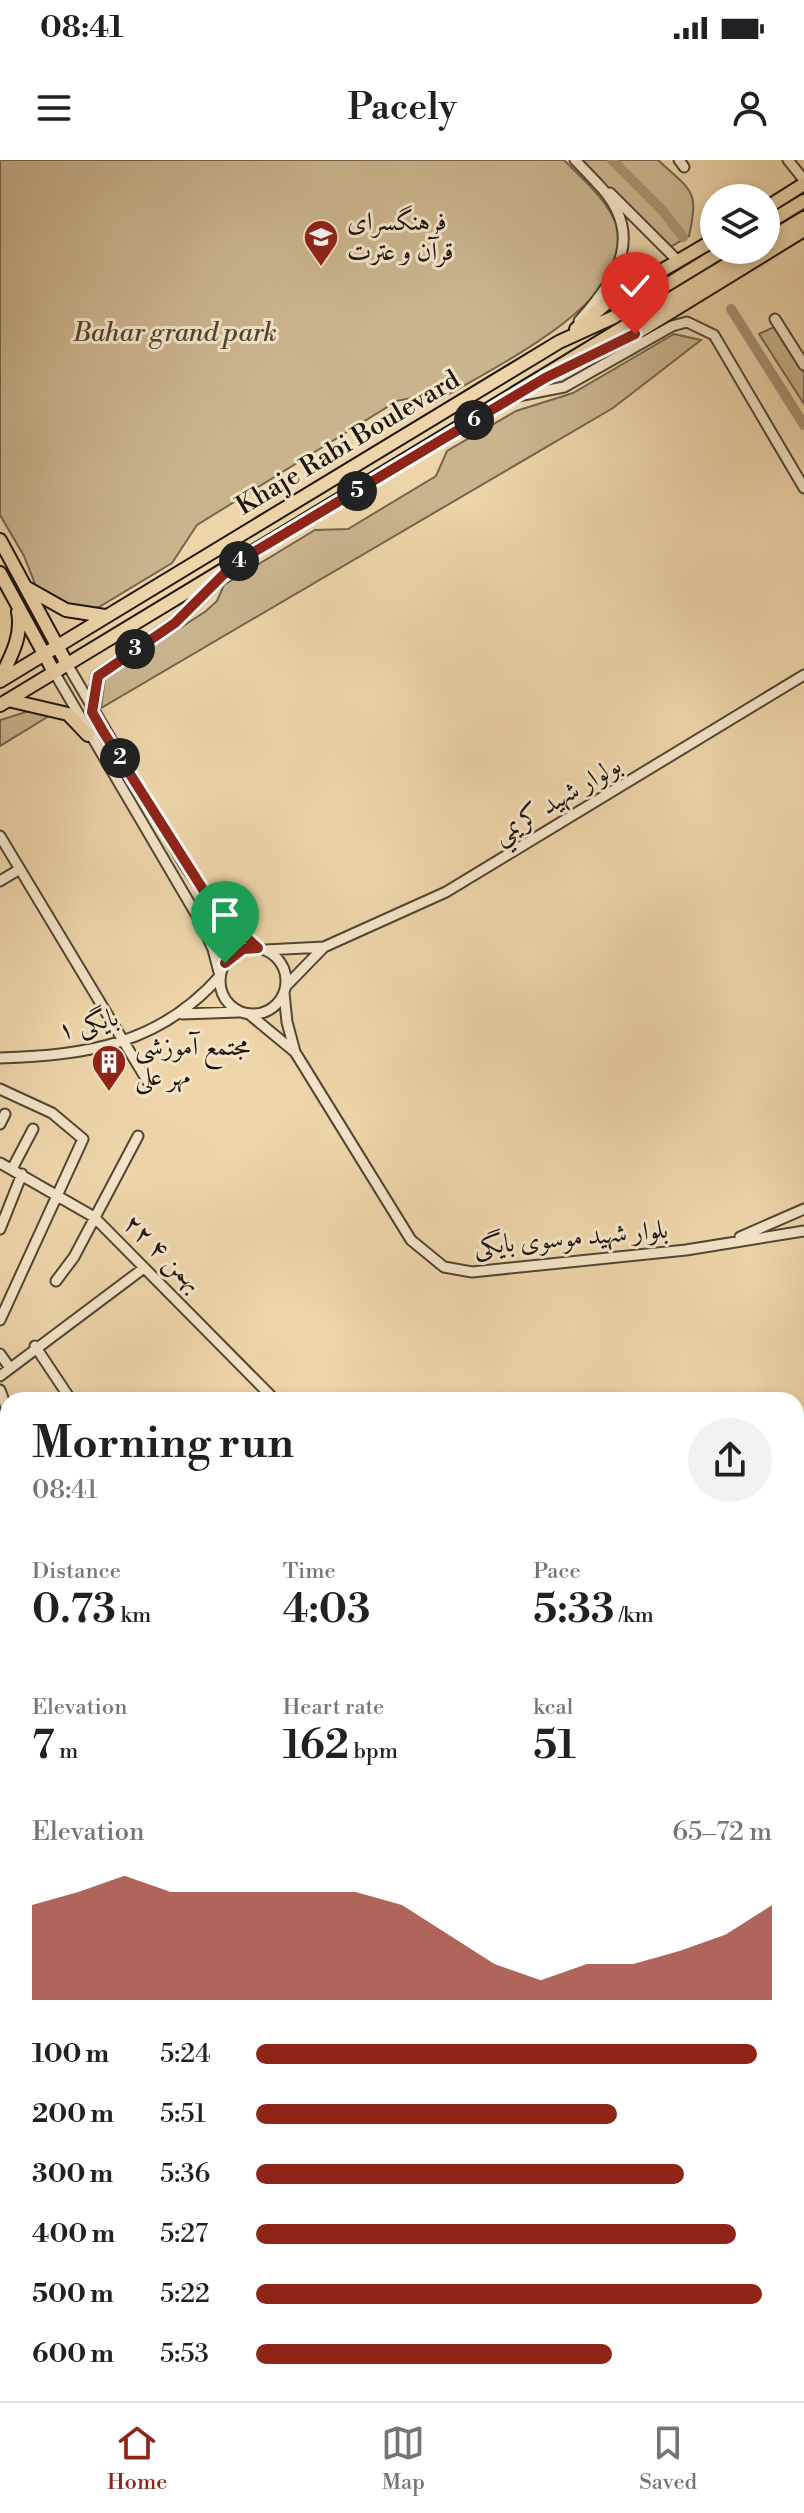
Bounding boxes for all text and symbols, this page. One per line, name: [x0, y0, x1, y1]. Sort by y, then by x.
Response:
text: 08:41: [40, 9, 123, 47]
icon: menu: [32, 86, 76, 130]
text: Pacely: [347, 86, 457, 131]
icon: person: [728, 86, 772, 130]
map controls: [700, 184, 780, 264]
button: layers: [700, 184, 780, 264]
place label: فرهنگسرای قرآن و عترت: [347, 205, 454, 268]
school or university icon: فرهنگسرای قرآن و عترت: [302, 218, 340, 268]
pin: [601, 252, 669, 334]
icon: check: [613, 264, 657, 308]
park label: Bahar grand park: [72, 317, 277, 349]
street label: Khaje Rabi Boulevard: [230, 363, 466, 522]
pin: 6: [454, 400, 494, 440]
text: 6: [467, 406, 481, 433]
pin: 5: [337, 471, 377, 511]
text: 5: [350, 477, 364, 504]
pin: 4: [219, 541, 259, 581]
text: 4: [232, 547, 246, 574]
pin: 3: [115, 629, 155, 669]
text: 3: [128, 635, 142, 662]
pin: 2: [100, 738, 140, 778]
text: 2: [113, 744, 127, 771]
street label: بولوار شهيد كريمي: [487, 749, 631, 858]
pin: [191, 881, 259, 963]
icon: arrive: [203, 893, 247, 937]
street label: بایگی ۱: [54, 1001, 122, 1048]
place label: مجتمع آموزشی مهر علی: [135, 1031, 251, 1095]
building icon: مجتمع آموزشی مهر علی: [90, 1043, 128, 1093]
street label: ۲۲ بهمن ۴: [116, 1207, 209, 1299]
street label: بلوار شهید موسوی بایگی: [473, 1214, 670, 1263]
text: Morning run: [32, 1416, 294, 1471]
button: share: [688, 1418, 772, 1502]
text: 08:41: [32, 1474, 98, 1506]
text: Distance: [32, 1558, 121, 1585]
text: Time: [283, 1558, 336, 1585]
text: Pace: [533, 1558, 581, 1585]
text: 0.73: [32, 1585, 116, 1635]
text: 4:03: [283, 1585, 370, 1635]
text: 5:33: [533, 1585, 614, 1635]
text: km: [116, 1602, 151, 1629]
text: /km: [614, 1602, 654, 1629]
text: Elevation: [32, 1694, 127, 1721]
text: Heart rate: [283, 1694, 384, 1721]
text: kcal: [533, 1694, 573, 1721]
text: 7: [32, 1721, 54, 1771]
text: 162: [283, 1721, 349, 1771]
text: 51: [533, 1721, 576, 1771]
text: m: [54, 1738, 78, 1765]
text: bpm: [349, 1738, 398, 1765]
text: Elevation: [32, 1816, 145, 1848]
text: 65–72 m: [672, 1816, 772, 1848]
text: 100 m: [32, 2038, 109, 2070]
text: 5:24: [160, 2038, 211, 2070]
text: 200 m: [32, 2098, 114, 2130]
text: 5:51: [160, 2098, 206, 2130]
text: 300 m: [32, 2158, 113, 2190]
text: 5:36: [160, 2158, 210, 2190]
text: 400 m: [32, 2218, 115, 2250]
text: 5:27: [160, 2218, 208, 2250]
text: 500 m: [32, 2278, 114, 2310]
text: 5:22: [160, 2278, 210, 2310]
text: 600 m: [32, 2338, 114, 2370]
text: 5:53: [160, 2338, 209, 2370]
tab: Home: [107, 2421, 167, 2496]
tab: Map: [381, 2421, 425, 2496]
tab: Saved: [639, 2421, 697, 2496]

